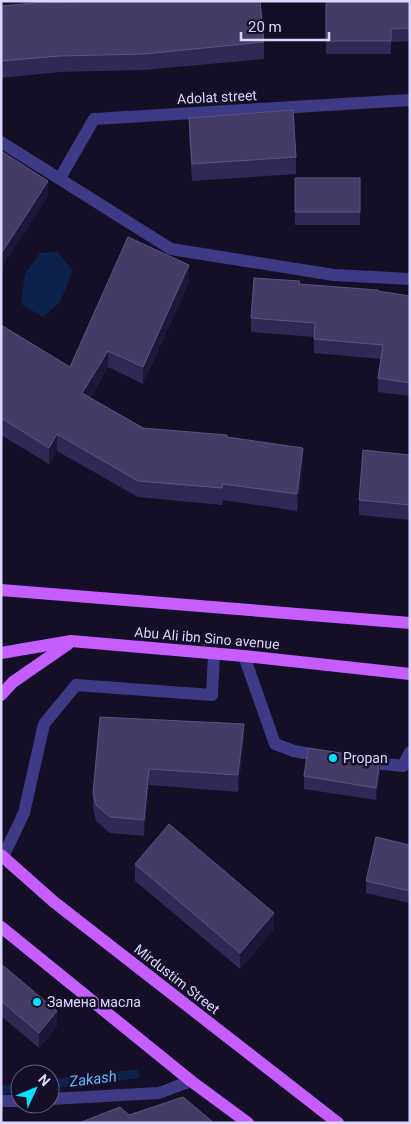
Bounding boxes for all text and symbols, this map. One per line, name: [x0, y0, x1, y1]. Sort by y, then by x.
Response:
scale bar: [241, 10, 328, 42]
text: 20 m: [248, 18, 282, 36]
street label: Adolat street: [177, 87, 258, 107]
street label: Abu Ali ibn Sino avenue: [134, 624, 280, 652]
place label: Propan: [343, 750, 388, 766]
marker: Propan: [327, 752, 339, 764]
street label: Mirdustim Street: [131, 941, 223, 1017]
place label: Замена масла: [47, 994, 141, 1010]
marker: Замена масла: [31, 996, 43, 1008]
north arrow: [10, 1064, 60, 1114]
water label: Zakash: [67, 1067, 118, 1091]
text: N: [35, 1071, 54, 1089]

